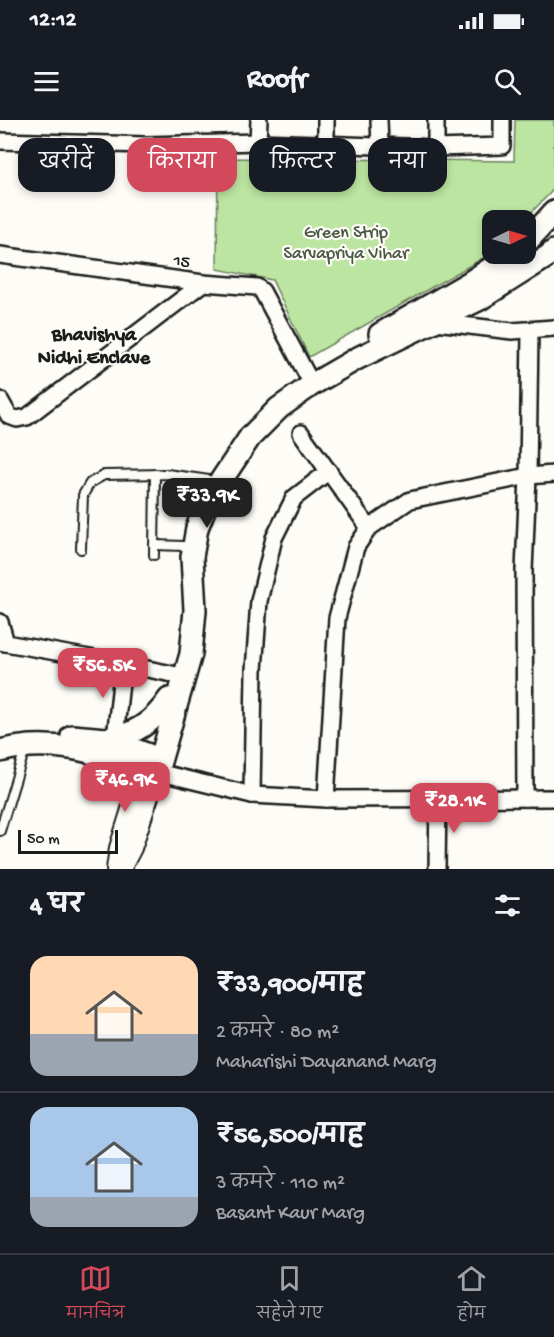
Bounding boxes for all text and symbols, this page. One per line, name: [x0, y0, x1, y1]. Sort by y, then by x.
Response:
text: 12:12: [30, 8, 76, 34]
icon: menu: [30, 65, 63, 98]
text: Roofr: [247, 65, 307, 97]
icon: search: [491, 65, 524, 98]
chip: खरीदें: [18, 138, 115, 192]
chip: किराया: [127, 138, 237, 192]
chip: फ़िल्टर: [249, 138, 356, 192]
chip: नया: [368, 138, 447, 192]
north arrow: [482, 210, 536, 264]
map controls: [482, 210, 536, 264]
park label: Green Strip Sarvapriya Vihar: [284, 223, 410, 265]
street label: 15: [171, 251, 191, 274]
district label: Bhavishya Nidhi Enclave: [38, 325, 151, 371]
pin: ₹33.9K: [158, 478, 256, 529]
text: ₹33.9K: [176, 486, 238, 509]
pin: ₹56.5K: [54, 648, 152, 699]
text: ₹56.5K: [72, 656, 134, 679]
pin: ₹46.9K: [76, 762, 174, 813]
text: ₹46.9K: [95, 770, 155, 793]
pin: ₹28.1K: [405, 783, 503, 834]
text: ₹28.1K: [424, 791, 484, 814]
scale bar: [18, 827, 118, 854]
text: 50 m: [27, 831, 60, 850]
icon: filters: [491, 889, 524, 922]
text: 4 घर: [30, 892, 83, 923]
text: ₹33,900/माह: [216, 971, 364, 1002]
icon: home: [78, 980, 150, 1052]
text: 2 कमरे · 80 m²: [216, 1022, 339, 1045]
text: Maharishi Dayanand Marg: [216, 1052, 437, 1075]
text: ₹56,500/माह: [216, 1122, 364, 1153]
icon: home: [78, 1131, 150, 1203]
text: 3 कमरे · 110 m²: [216, 1173, 345, 1196]
text: Basant Kaur Marg: [216, 1203, 365, 1226]
tab: मानचित्र: [66, 1262, 125, 1330]
tab: सहेजे गए: [257, 1262, 323, 1330]
tab: होम: [455, 1262, 488, 1330]

